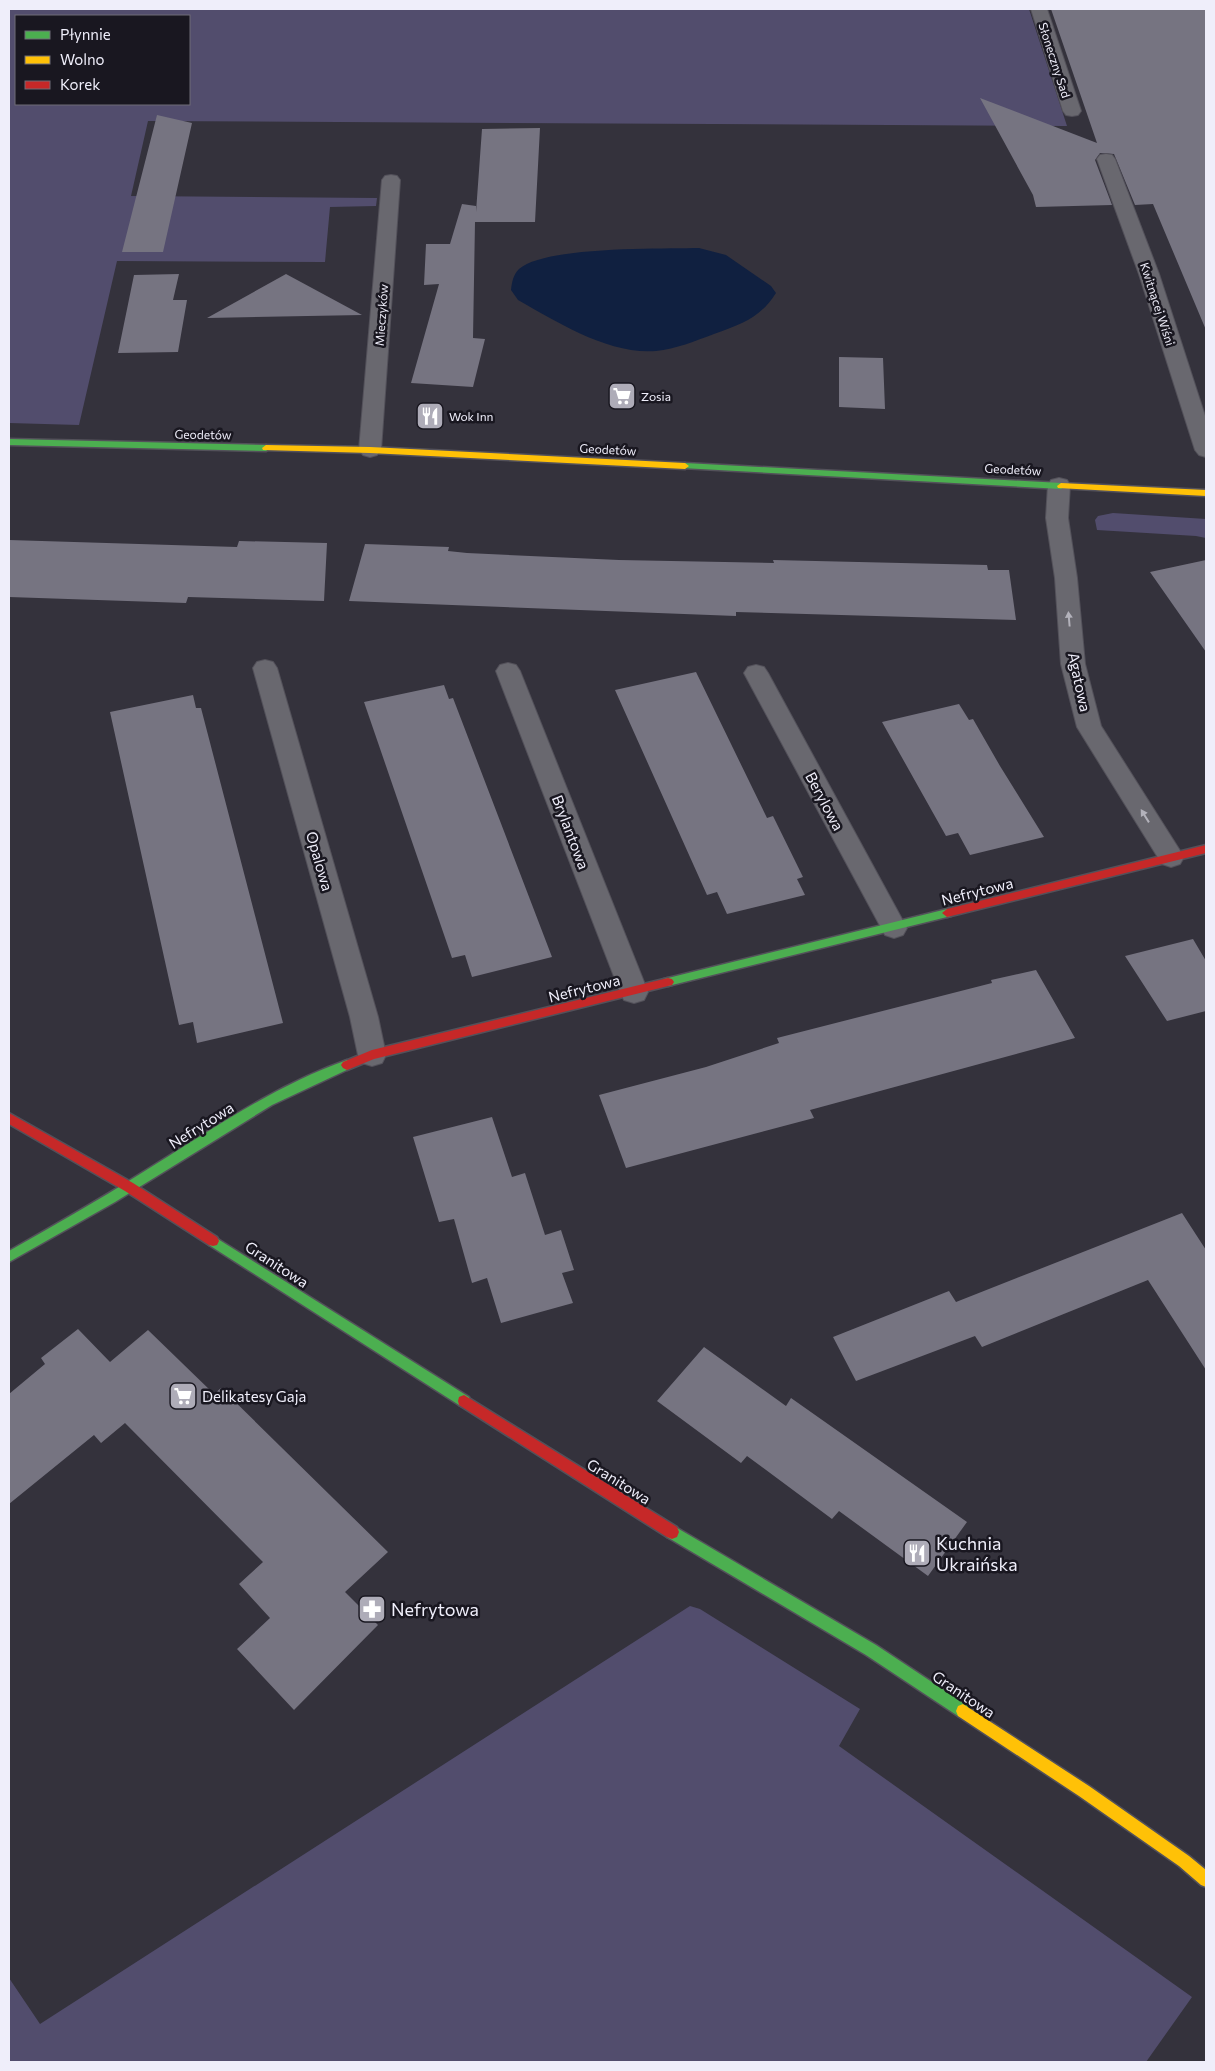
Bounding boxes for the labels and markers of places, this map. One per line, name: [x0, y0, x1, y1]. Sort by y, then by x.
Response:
supermarket icon: Zosia: [607, 381, 637, 411]
place label: Zosia: [641, 389, 671, 403]
restaurant icon: Wok Inn: [415, 401, 445, 431]
place label: Wok Inn: [449, 409, 493, 423]
supermarket icon: Delikatesy Gaja: [168, 1381, 198, 1411]
place label: Delikatesy Gaja: [202, 1387, 306, 1405]
place label: Kuchnia Ukraińska: [936, 1532, 1018, 1575]
restaurant icon: Kuchnia Ukraińska: [902, 1538, 932, 1568]
pharmacy icon: Nefrytowa: [357, 1594, 387, 1624]
place label: Nefrytowa: [391, 1598, 479, 1620]

